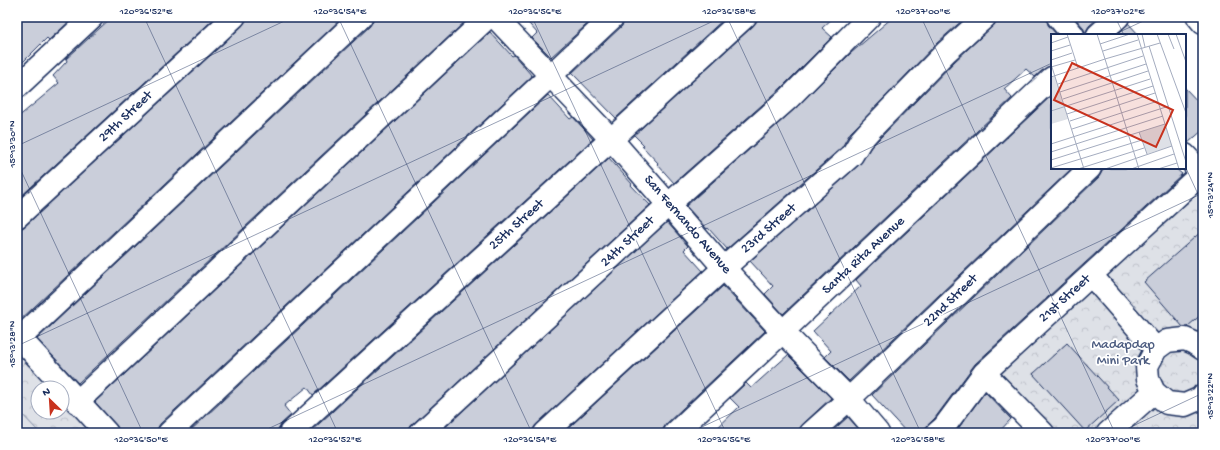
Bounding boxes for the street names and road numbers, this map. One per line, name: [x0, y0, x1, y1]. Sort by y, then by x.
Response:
street label: 29th Street: [95, 87, 158, 146]
street label: San Fernando Avenue: [639, 172, 735, 279]
street label: 25th Street: [486, 195, 549, 254]
street label: 23rd Street: [738, 199, 801, 258]
street label: 24th Street: [598, 212, 659, 271]
street label: Santa Rita Avenue: [819, 213, 909, 299]
street label: 22nd Street: [920, 270, 983, 331]
street label: 21st Street: [1036, 270, 1095, 327]

